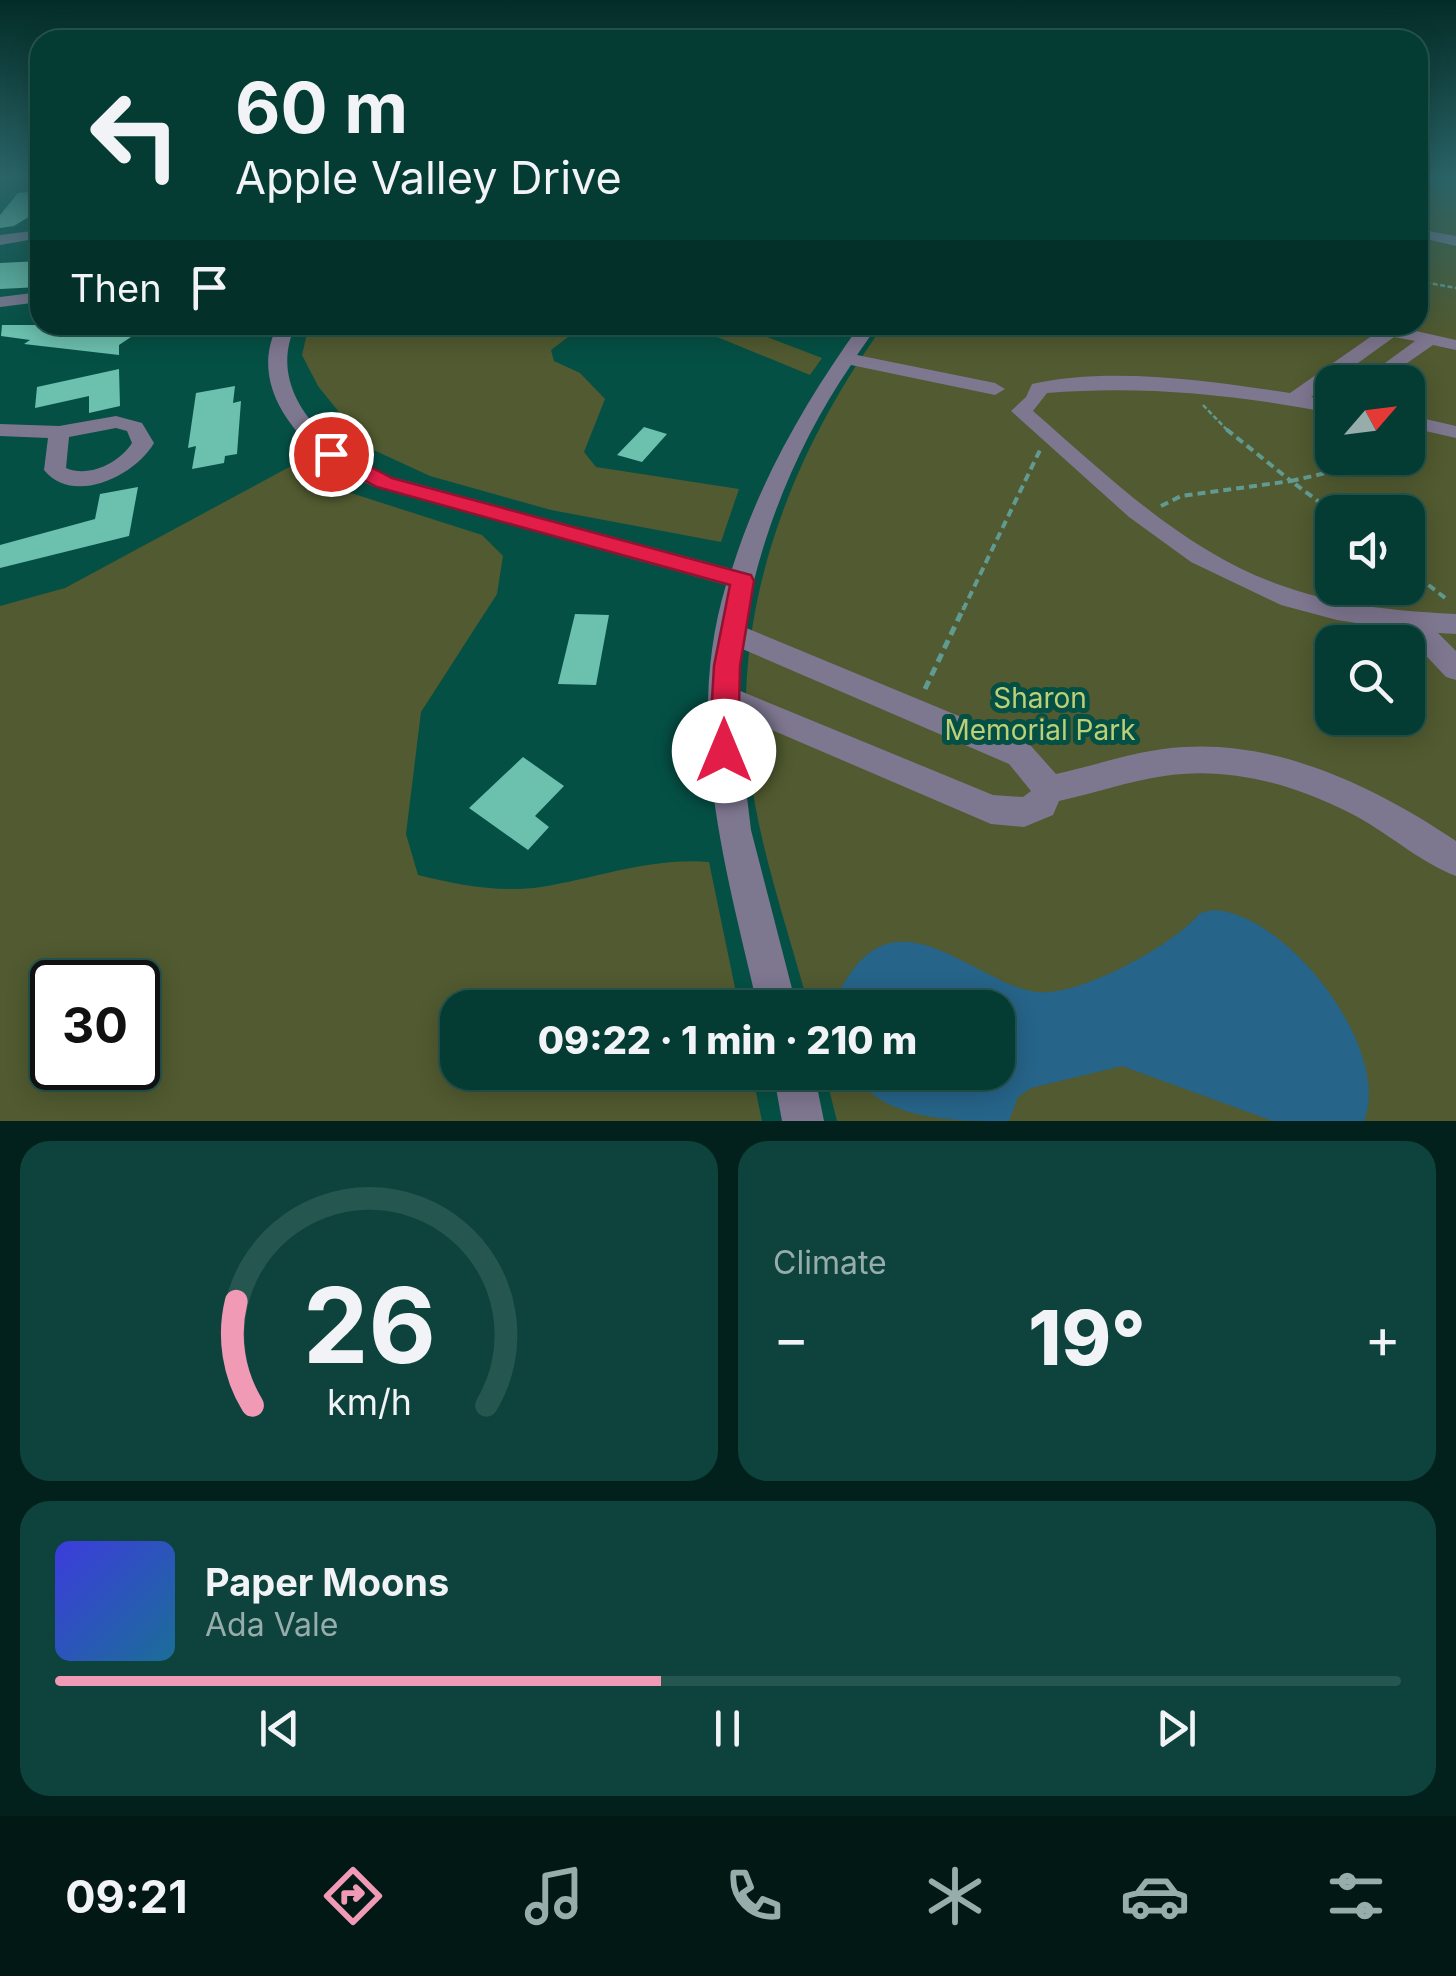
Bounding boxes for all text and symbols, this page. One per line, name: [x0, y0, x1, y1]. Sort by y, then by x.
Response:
text: 60 m: [235, 65, 408, 150]
icon: left: [70, 70, 200, 200]
text: Apple Valley Drive: [235, 150, 622, 205]
icon: arrive: [182, 260, 237, 315]
text: Then: [70, 265, 162, 311]
north arrow: [1315, 365, 1425, 475]
map controls: [1315, 365, 1425, 735]
pin: [289, 412, 374, 497]
icon: arrive: [304, 427, 359, 482]
button: sound: [1315, 495, 1425, 605]
button: search: [1315, 625, 1425, 735]
park label: Sharon Memorial Park: [944, 681, 1136, 747]
position arrow: [672, 699, 776, 803]
speed limit sign: 30: [30, 960, 160, 1090]
text: 09:22 · 1 min · 210 m: [538, 1017, 917, 1063]
text: Climate: [773, 1243, 887, 1282]
text: 26: [302, 1262, 436, 1388]
text: 19°: [1028, 1292, 1146, 1383]
text: −: [773, 1305, 809, 1371]
text: +: [1365, 1305, 1401, 1371]
text: km/h: [327, 1380, 411, 1424]
text: Paper Moons: [205, 1559, 449, 1605]
text: Ada Vale: [205, 1605, 338, 1644]
icon: previous: [252, 1701, 307, 1756]
icon: pause: [700, 1701, 755, 1756]
icon: next: [1149, 1701, 1204, 1756]
icon: directions: [318, 1861, 388, 1931]
icon: music: [519, 1861, 589, 1931]
icon: phone: [719, 1861, 789, 1931]
icon: climate: [920, 1861, 990, 1931]
icon: car: [1120, 1861, 1190, 1931]
icon: filters: [1321, 1861, 1391, 1931]
text: 09:21: [65, 1869, 188, 1924]

